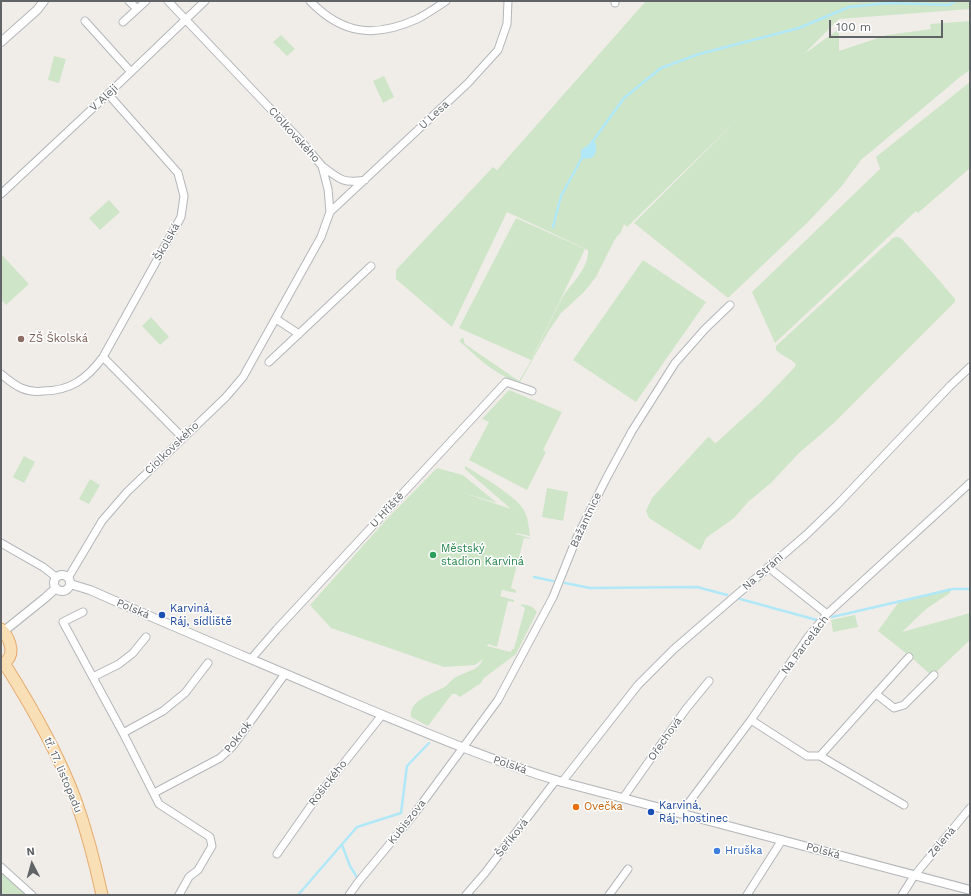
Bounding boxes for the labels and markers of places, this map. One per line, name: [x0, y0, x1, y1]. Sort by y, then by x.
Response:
place label: ZŠ Školská: [29, 332, 88, 346]
marker: ZŠ Školská: [16, 334, 26, 344]
place label: Městský stadion Karviná: [441, 542, 524, 568]
marker: Městský stadion Karviná: [428, 550, 438, 560]
place label: Karviná, Ráj, sídliště: [170, 602, 232, 628]
marker: Karviná, Ráj, sídliště: [157, 610, 167, 620]
place label: Karviná, Ráj, hostinec: [659, 799, 728, 825]
place label: Ovečka: [584, 800, 623, 814]
marker: Ovečka: [571, 802, 581, 812]
marker: Karviná, Ráj, hostinec: [646, 807, 656, 817]
place label: Hruška: [725, 844, 762, 858]
marker: Hruška: [712, 846, 722, 856]

